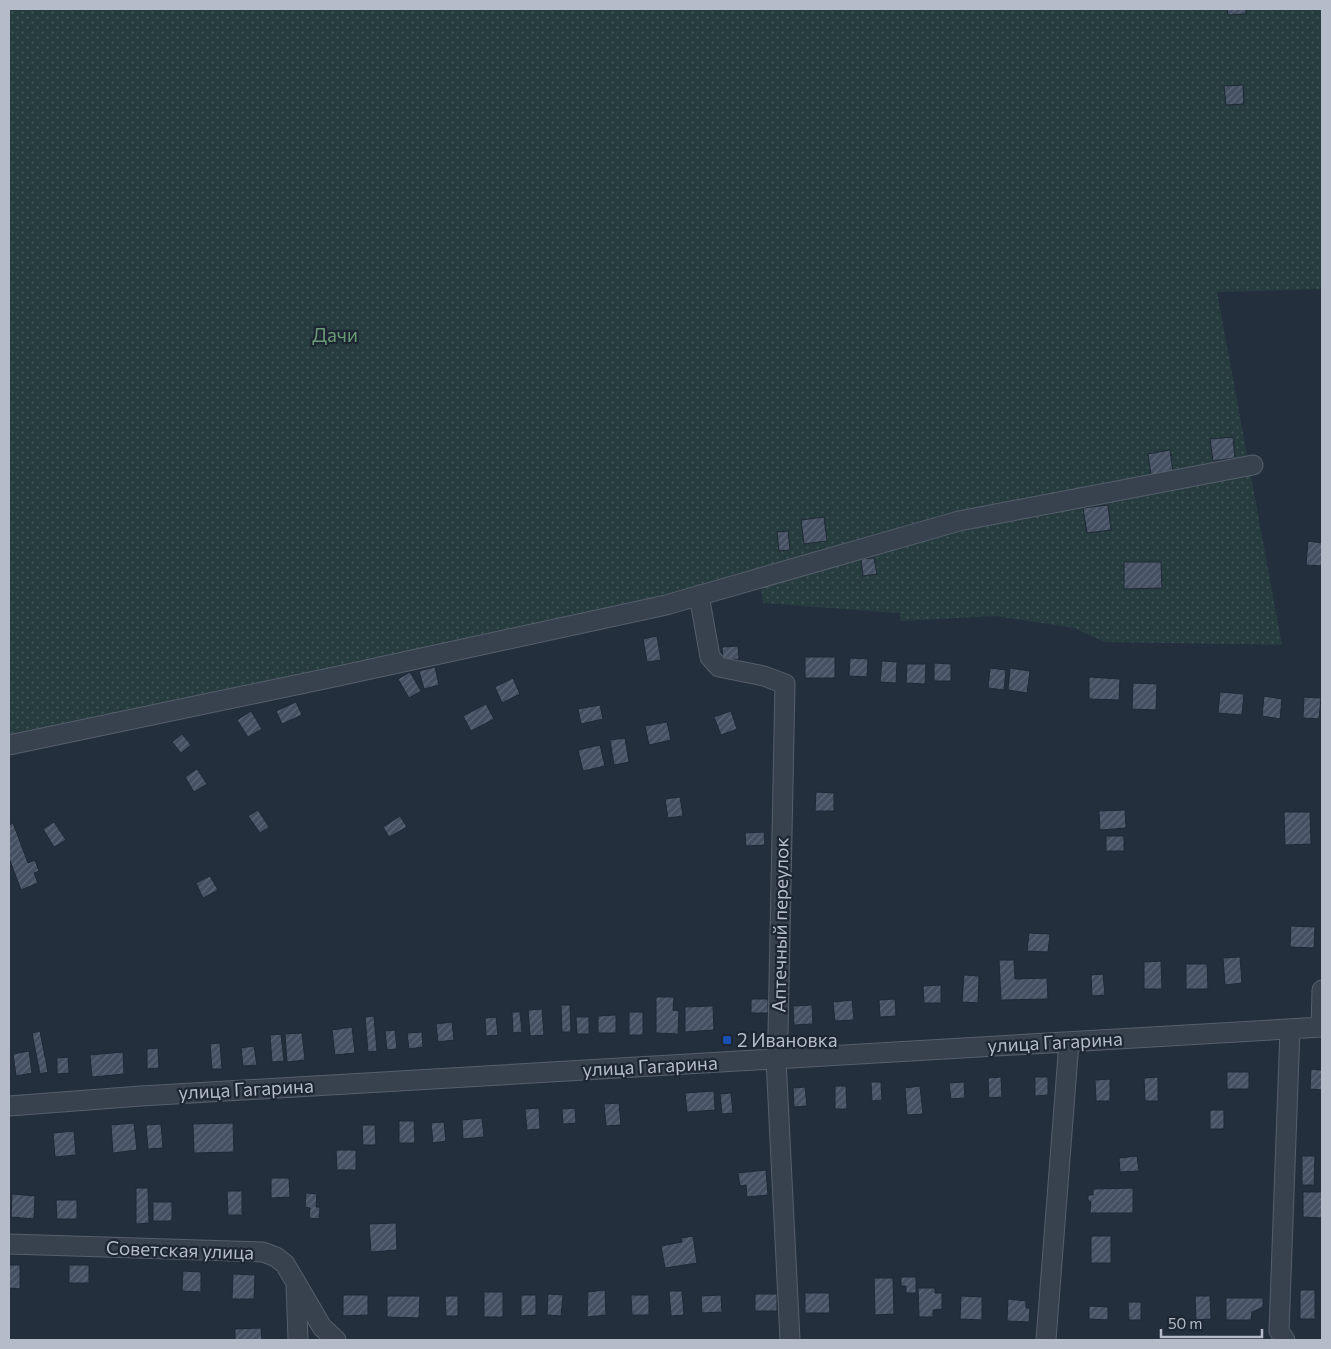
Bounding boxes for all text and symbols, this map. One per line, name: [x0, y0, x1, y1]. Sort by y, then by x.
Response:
park label: Дачи: [312, 323, 358, 346]
street label: Аптечный переулок: [766, 837, 793, 1013]
street label: улица Гагарина: [987, 1026, 1123, 1057]
place label: 2 Ивановка: [737, 1028, 838, 1051]
marker: 2 Ивановка: [721, 1034, 733, 1046]
street label: улица Гагарина: [582, 1050, 718, 1081]
street label: улица Гагарина: [178, 1073, 314, 1104]
street label: Советская улица: [106, 1235, 255, 1264]
scale bar: [1161, 1306, 1262, 1338]
text: 50 m: [1168, 1314, 1202, 1332]

